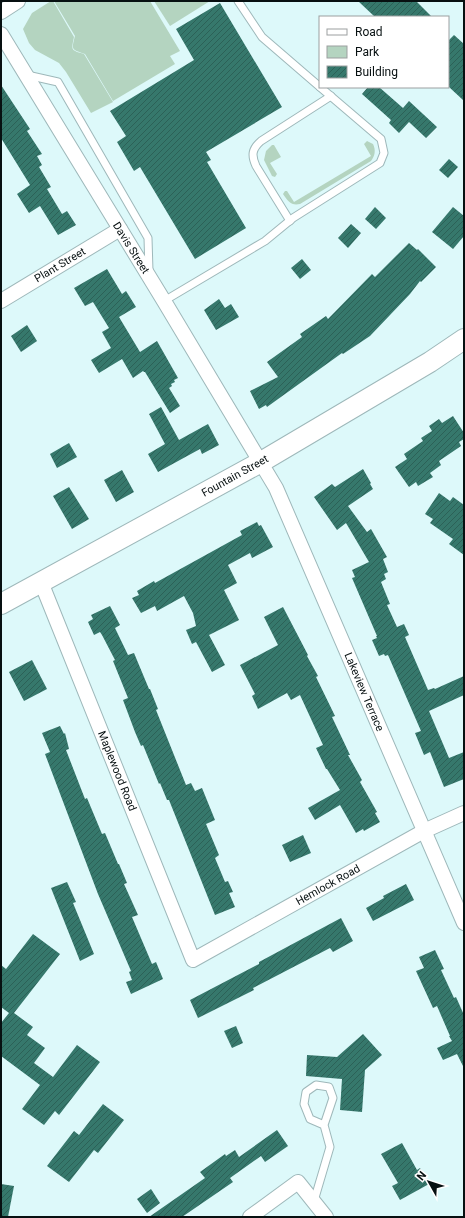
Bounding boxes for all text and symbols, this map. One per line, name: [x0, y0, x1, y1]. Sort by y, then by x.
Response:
legend: [319, 16, 449, 88]
text: Road: [355, 25, 383, 39]
text: Park: [355, 45, 380, 59]
text: Building: [355, 65, 398, 79]
street label: Davis Street: [110, 220, 152, 277]
street label: Plant Street: [32, 245, 88, 285]
street label: Fountain Street: [199, 452, 271, 500]
street label: Lakeview Terrace: [342, 651, 387, 734]
street label: Maplewood Road: [95, 729, 139, 813]
street label: Hemlock Road: [294, 862, 362, 908]
north arrow: [409, 1162, 449, 1202]
text: N: [414, 1169, 429, 1183]

